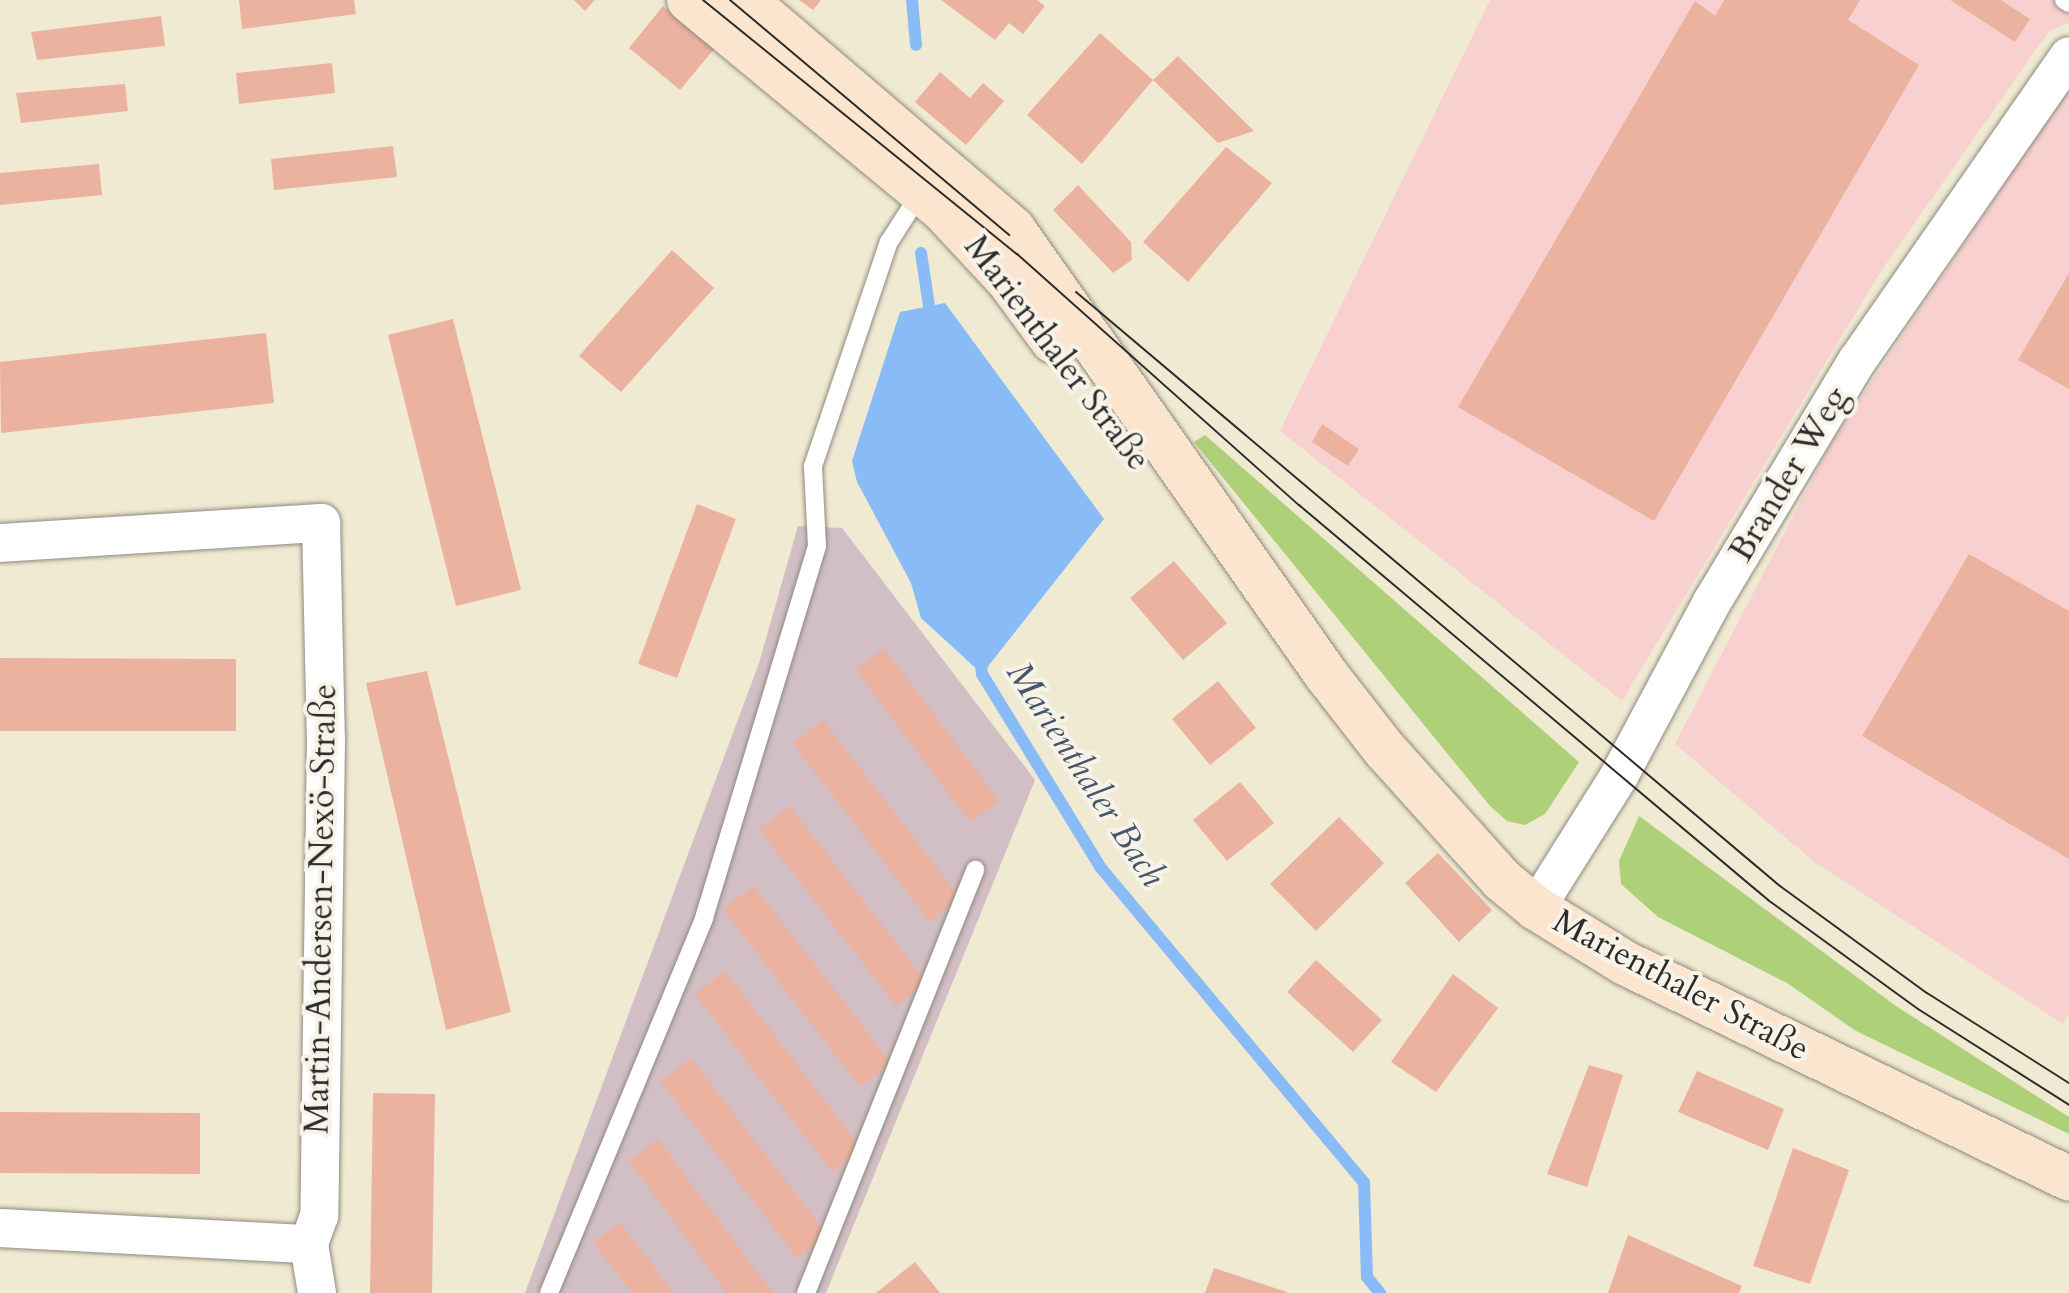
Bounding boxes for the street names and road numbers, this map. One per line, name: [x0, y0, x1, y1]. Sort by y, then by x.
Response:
street label: Marienthaler Straße: [955, 227, 1159, 479]
street label: Brander Weg: [1721, 379, 1857, 569]
street label: Martin-Andersen-Nexö-Straße: [297, 684, 345, 1134]
street label: Marienthaler Straße: [1546, 900, 1816, 1070]

